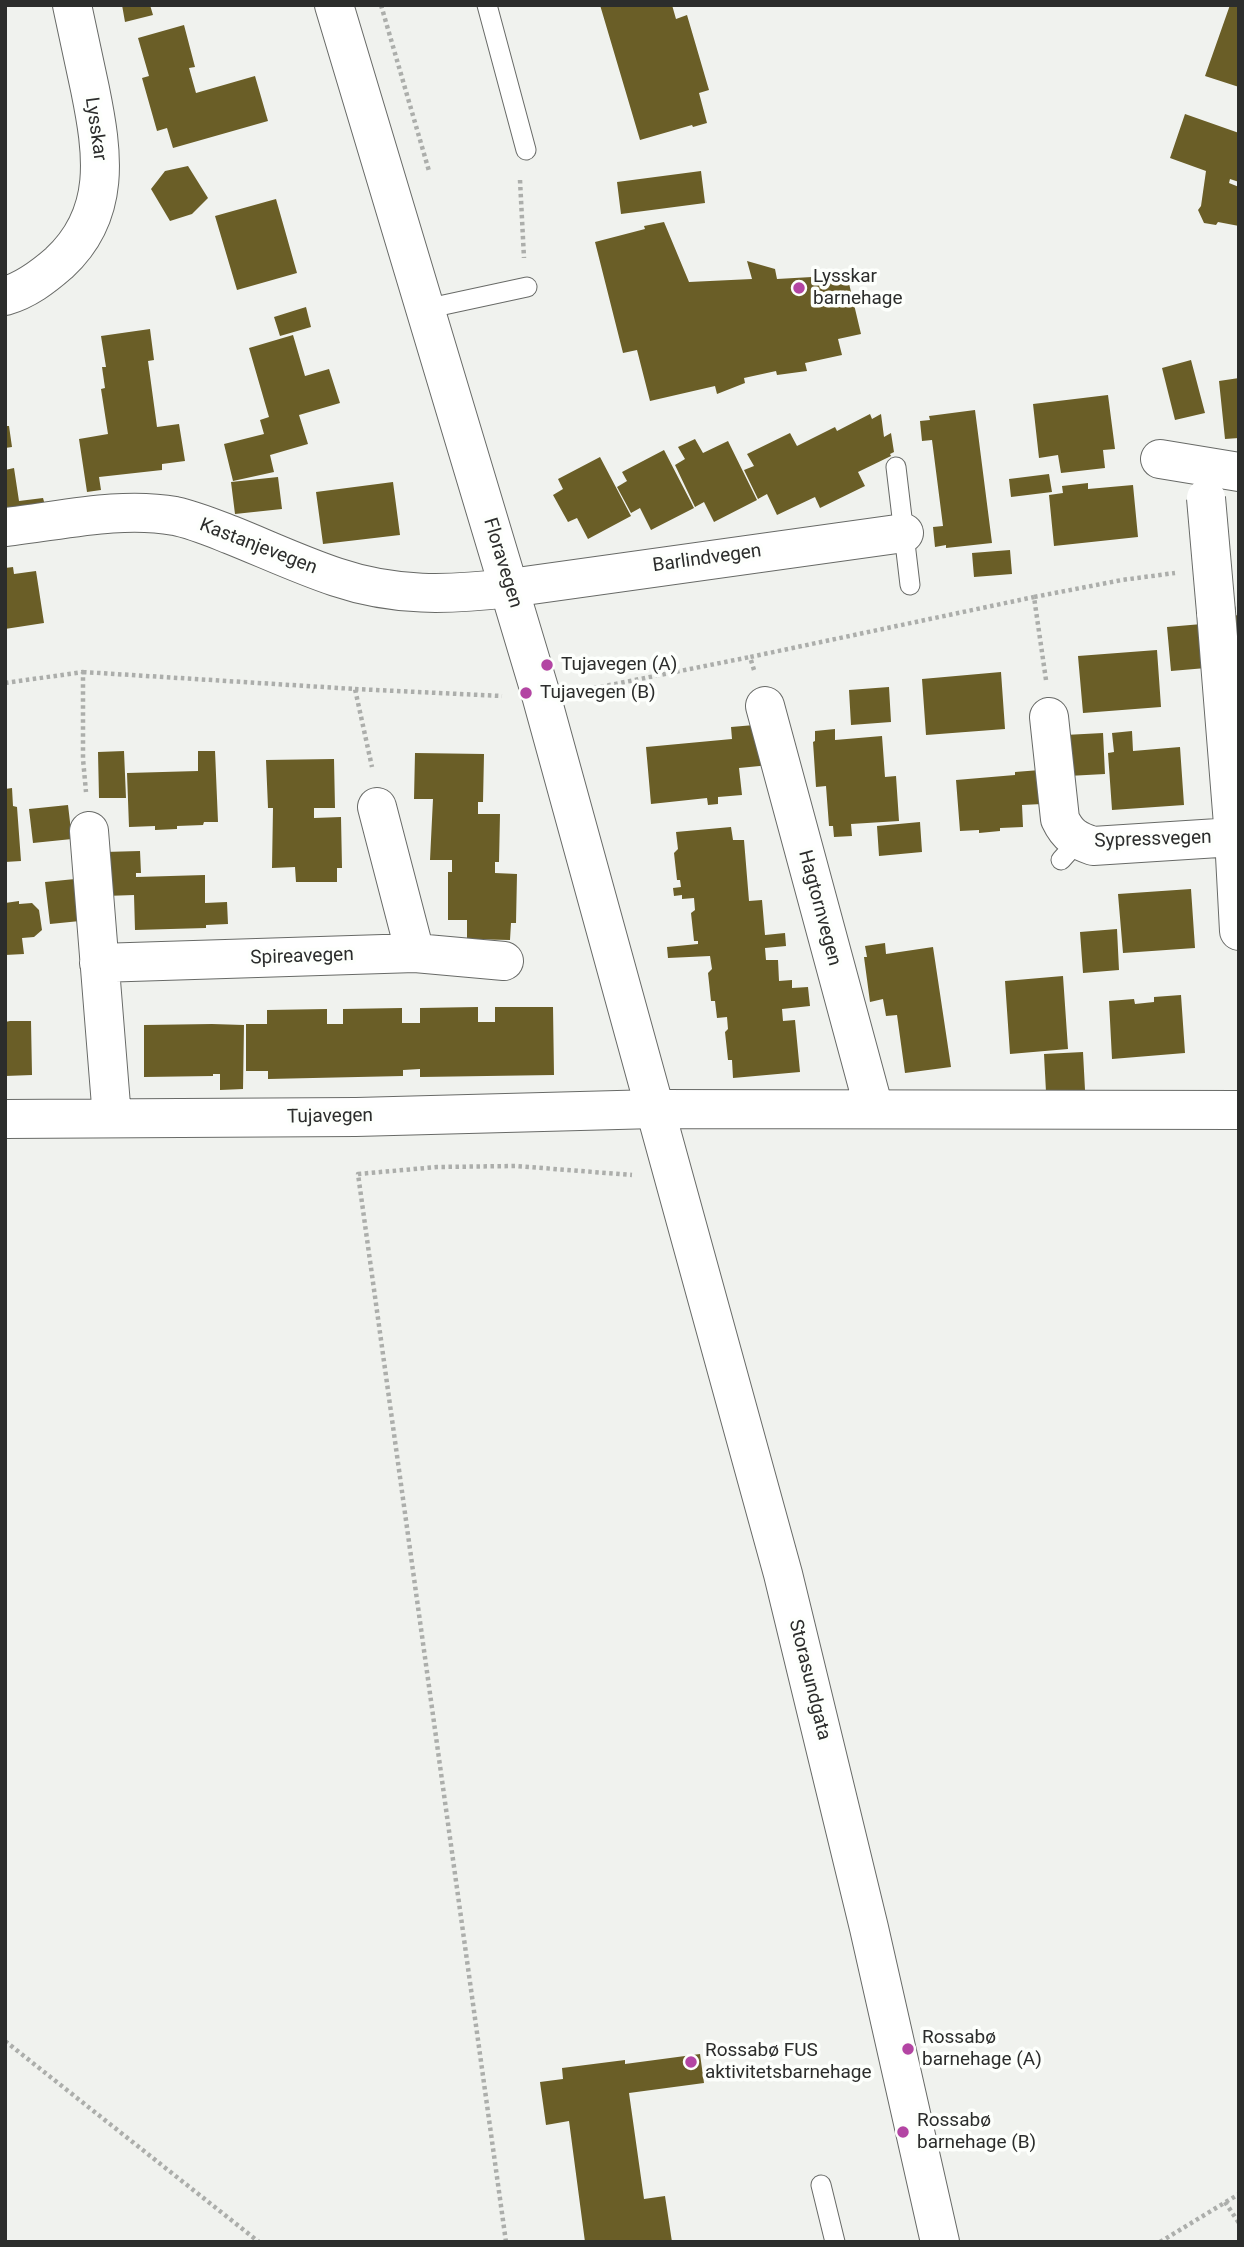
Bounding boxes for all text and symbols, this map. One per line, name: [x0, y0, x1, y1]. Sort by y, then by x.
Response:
street label: Lysskar: [79, 96, 111, 162]
place label: Lysskar barnehage: [813, 266, 903, 310]
marker: Lysskar barnehage: [791, 280, 807, 296]
street label: Kastanjevegen: [196, 514, 320, 580]
street label: Floravegen: [478, 515, 526, 611]
street label: Barlindvegen: [651, 540, 763, 578]
place label: Tujavegen (A): [561, 654, 677, 676]
marker: Tujavegen (A): [539, 657, 555, 673]
place label: Tujavegen (B): [540, 682, 656, 704]
marker: Tujavegen (B): [518, 685, 534, 701]
street label: Sypressvegen: [1094, 827, 1212, 853]
street label: Hagtornvegen: [793, 848, 845, 968]
street label: Spireavegen: [250, 944, 354, 970]
street label: Tujavegen: [287, 1105, 373, 1129]
street label: Storasundgata: [783, 1617, 835, 1743]
place label: Rossabø barnehage (A): [922, 2027, 1042, 2071]
place label: Rossabø FUS aktivitetsbarnehage: [705, 2040, 871, 2084]
marker: Rossabø barnehage (A): [900, 2041, 916, 2057]
marker: Rossabø FUS aktivitetsbarnehage: [683, 2054, 699, 2070]
place label: Rossabø barnehage (B): [917, 2110, 1036, 2154]
marker: Rossabø barnehage (B): [895, 2124, 911, 2140]

